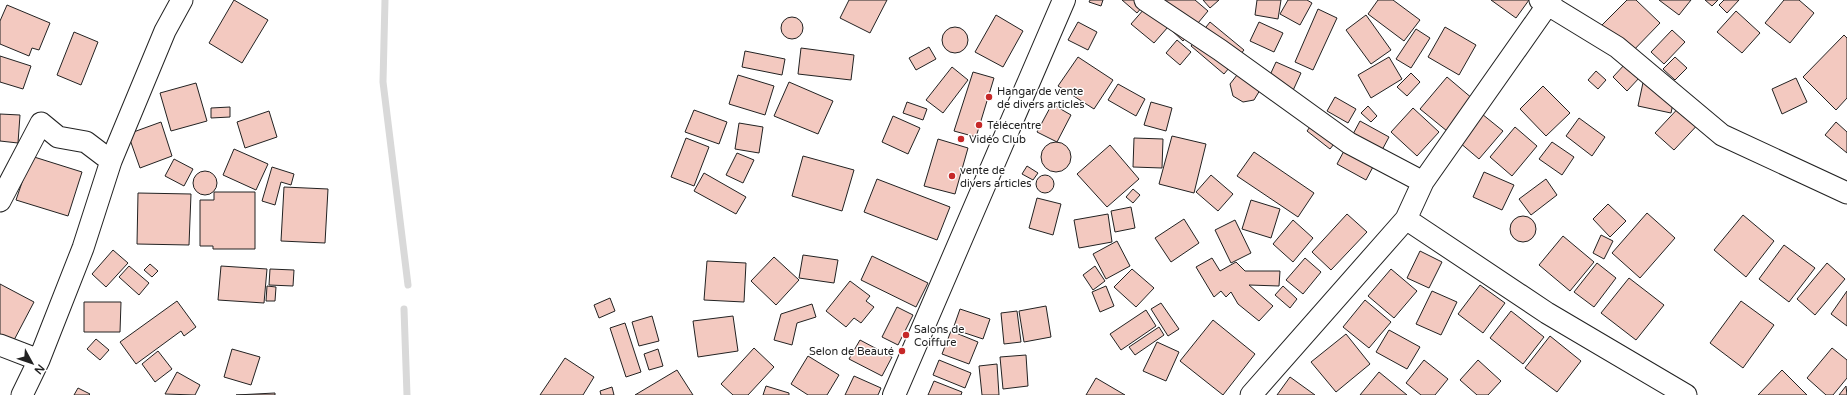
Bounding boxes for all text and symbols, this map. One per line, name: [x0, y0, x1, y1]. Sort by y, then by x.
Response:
place label: Hangar de vente de divers articles: [997, 85, 1084, 111]
marker: Hangar de vente de divers articles: [984, 92, 994, 102]
place label: Télécentre: [987, 119, 1041, 132]
marker: Télécentre: [974, 120, 984, 130]
place label: Vidéo Club: [969, 133, 1026, 146]
marker: Vidéo Club: [956, 134, 966, 144]
place label: vente de divers articles: [960, 164, 1031, 190]
marker: vente de divers articles: [947, 171, 957, 181]
place label: Salons de Coiffure: [914, 323, 964, 349]
marker: Salons de Coiffure: [901, 330, 911, 340]
north arrow: [12, 343, 52, 383]
place label: Selon de Beauté: [809, 345, 894, 358]
marker: Selon de Beauté: [897, 346, 907, 356]
text: N: [31, 362, 47, 377]

